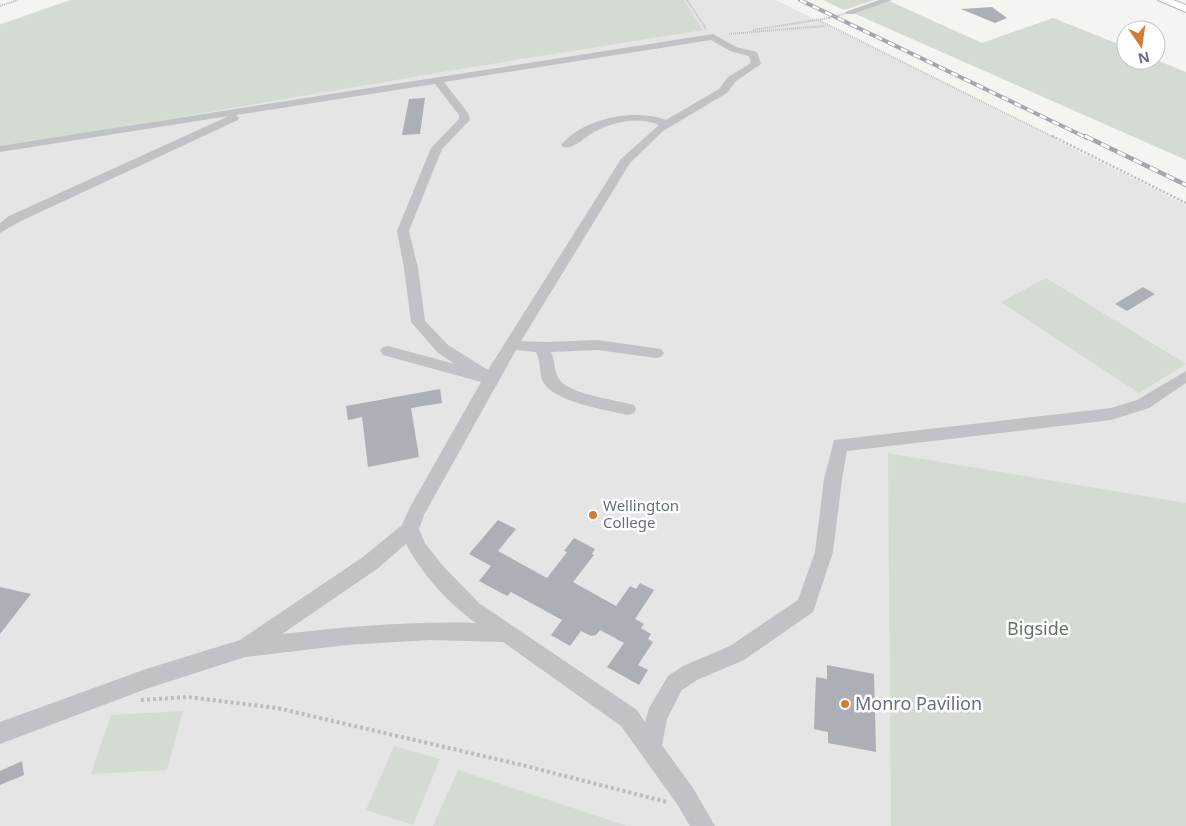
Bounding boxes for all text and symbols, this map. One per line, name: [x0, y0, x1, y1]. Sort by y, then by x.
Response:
north arrow: [1116, 20, 1166, 70]
text: N: [1136, 48, 1152, 69]
place label: Wellington College: [603, 495, 679, 532]
marker: Wellington College: [587, 509, 599, 521]
park label: Bigside: [1007, 616, 1069, 640]
place label: Monro Pavilion: [855, 691, 982, 715]
marker: Monro Pavilion: [839, 698, 851, 710]

